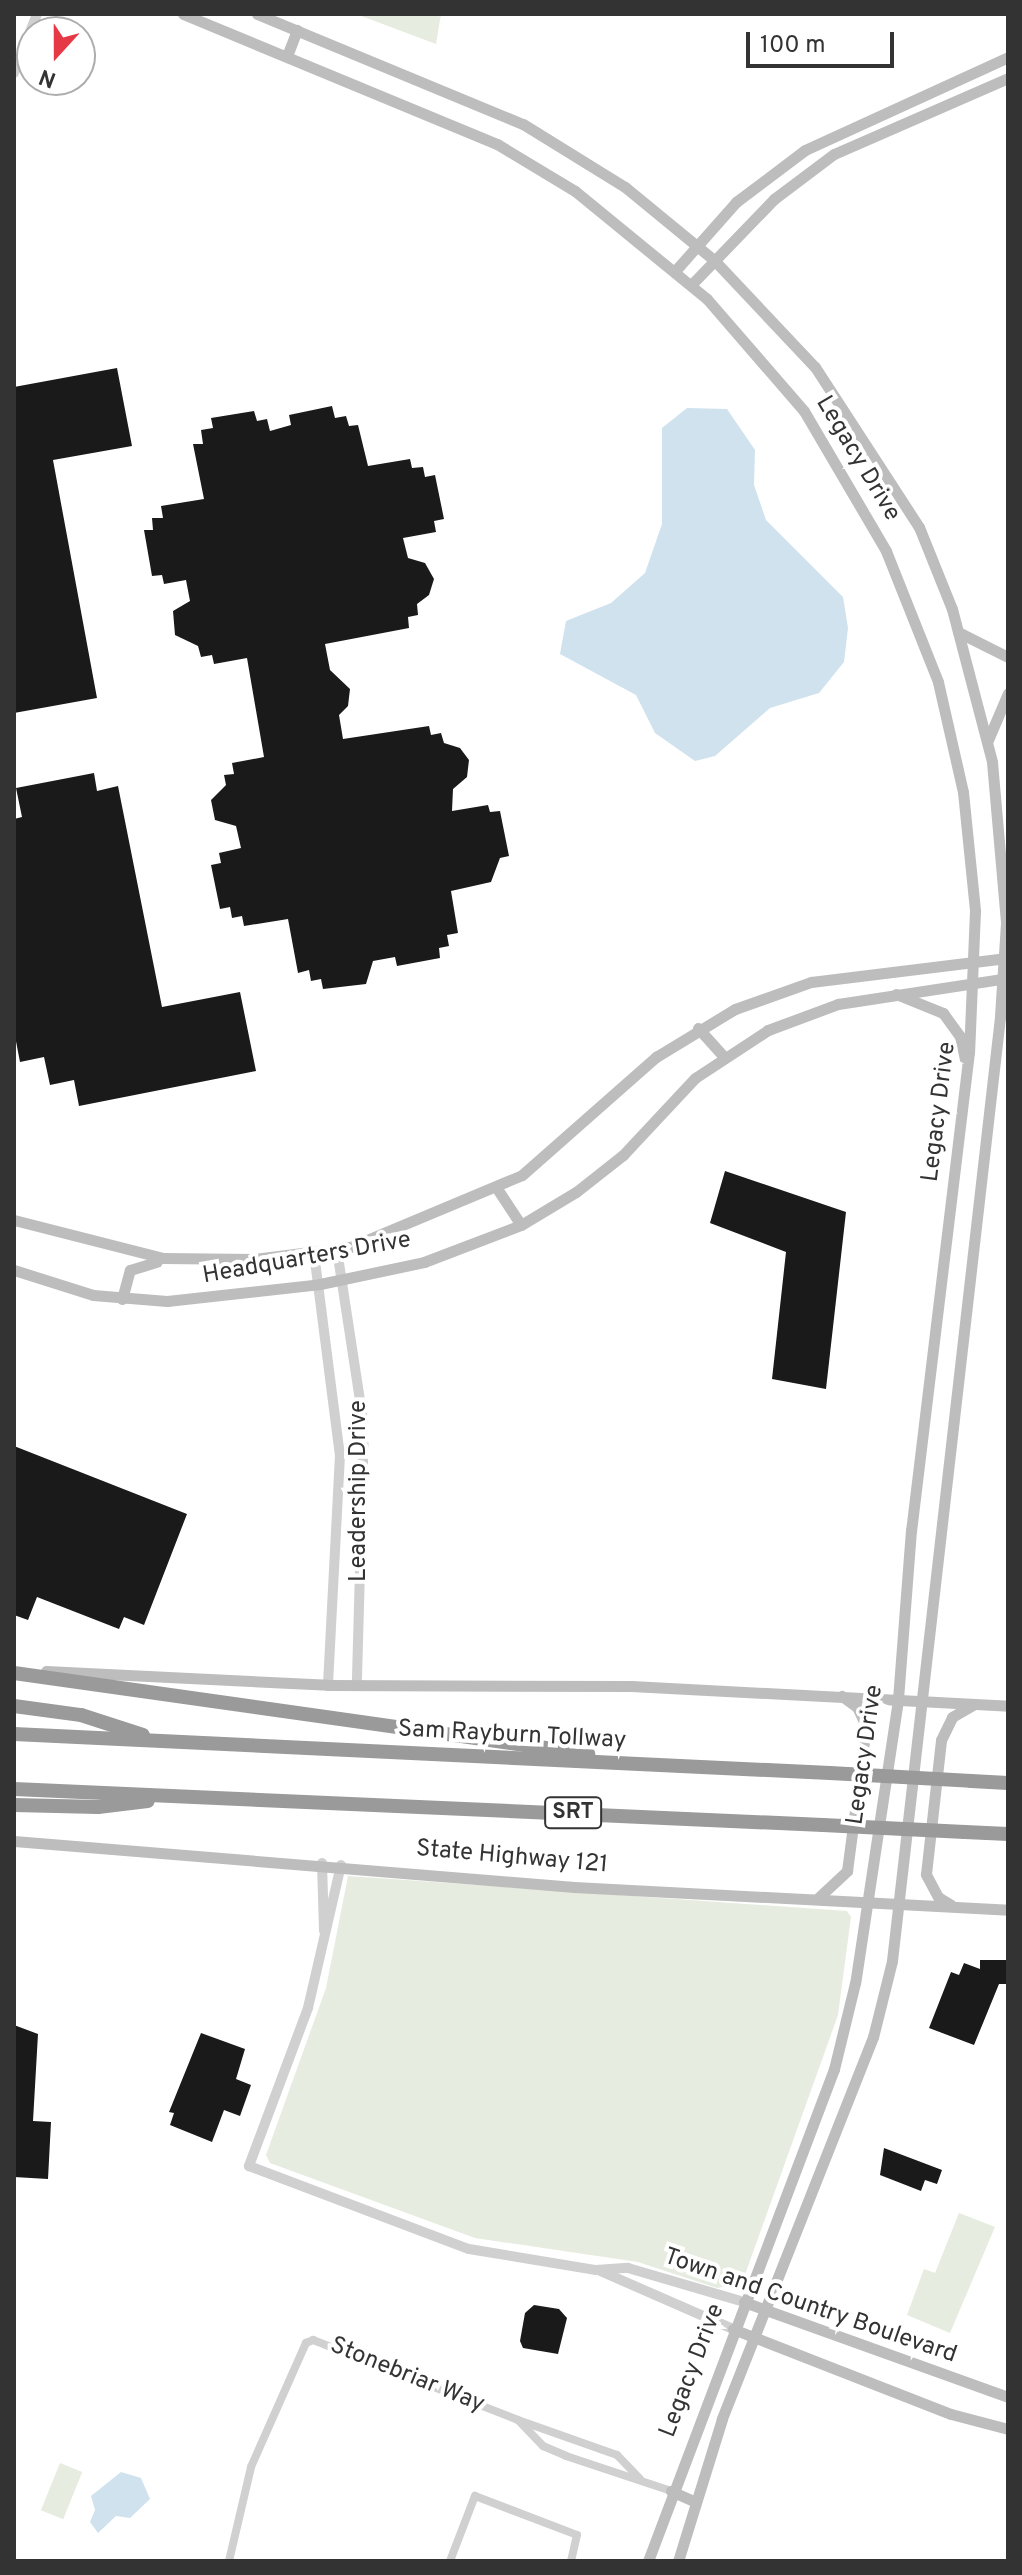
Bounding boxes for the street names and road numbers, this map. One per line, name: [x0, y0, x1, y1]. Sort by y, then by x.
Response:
street label: Legacy Drive: [808, 391, 906, 527]
street label: Legacy Drive: [917, 1040, 963, 1184]
street label: Headquarters Drive: [201, 1227, 413, 1291]
street label: Leadership Drive: [346, 1400, 374, 1582]
street label: Legacy Drive: [842, 1683, 890, 1827]
street label: Sam Rayburn Tollway: [397, 1716, 627, 1756]
road number: SRT: [543, 1795, 603, 1831]
street label: State Highway 121: [415, 1835, 609, 1881]
street label: Town and Country Boulevard: [660, 2243, 960, 2371]
street label: Legacy Drive: [654, 2300, 732, 2442]
street label: Stonebriar Way: [325, 2332, 489, 2420]

